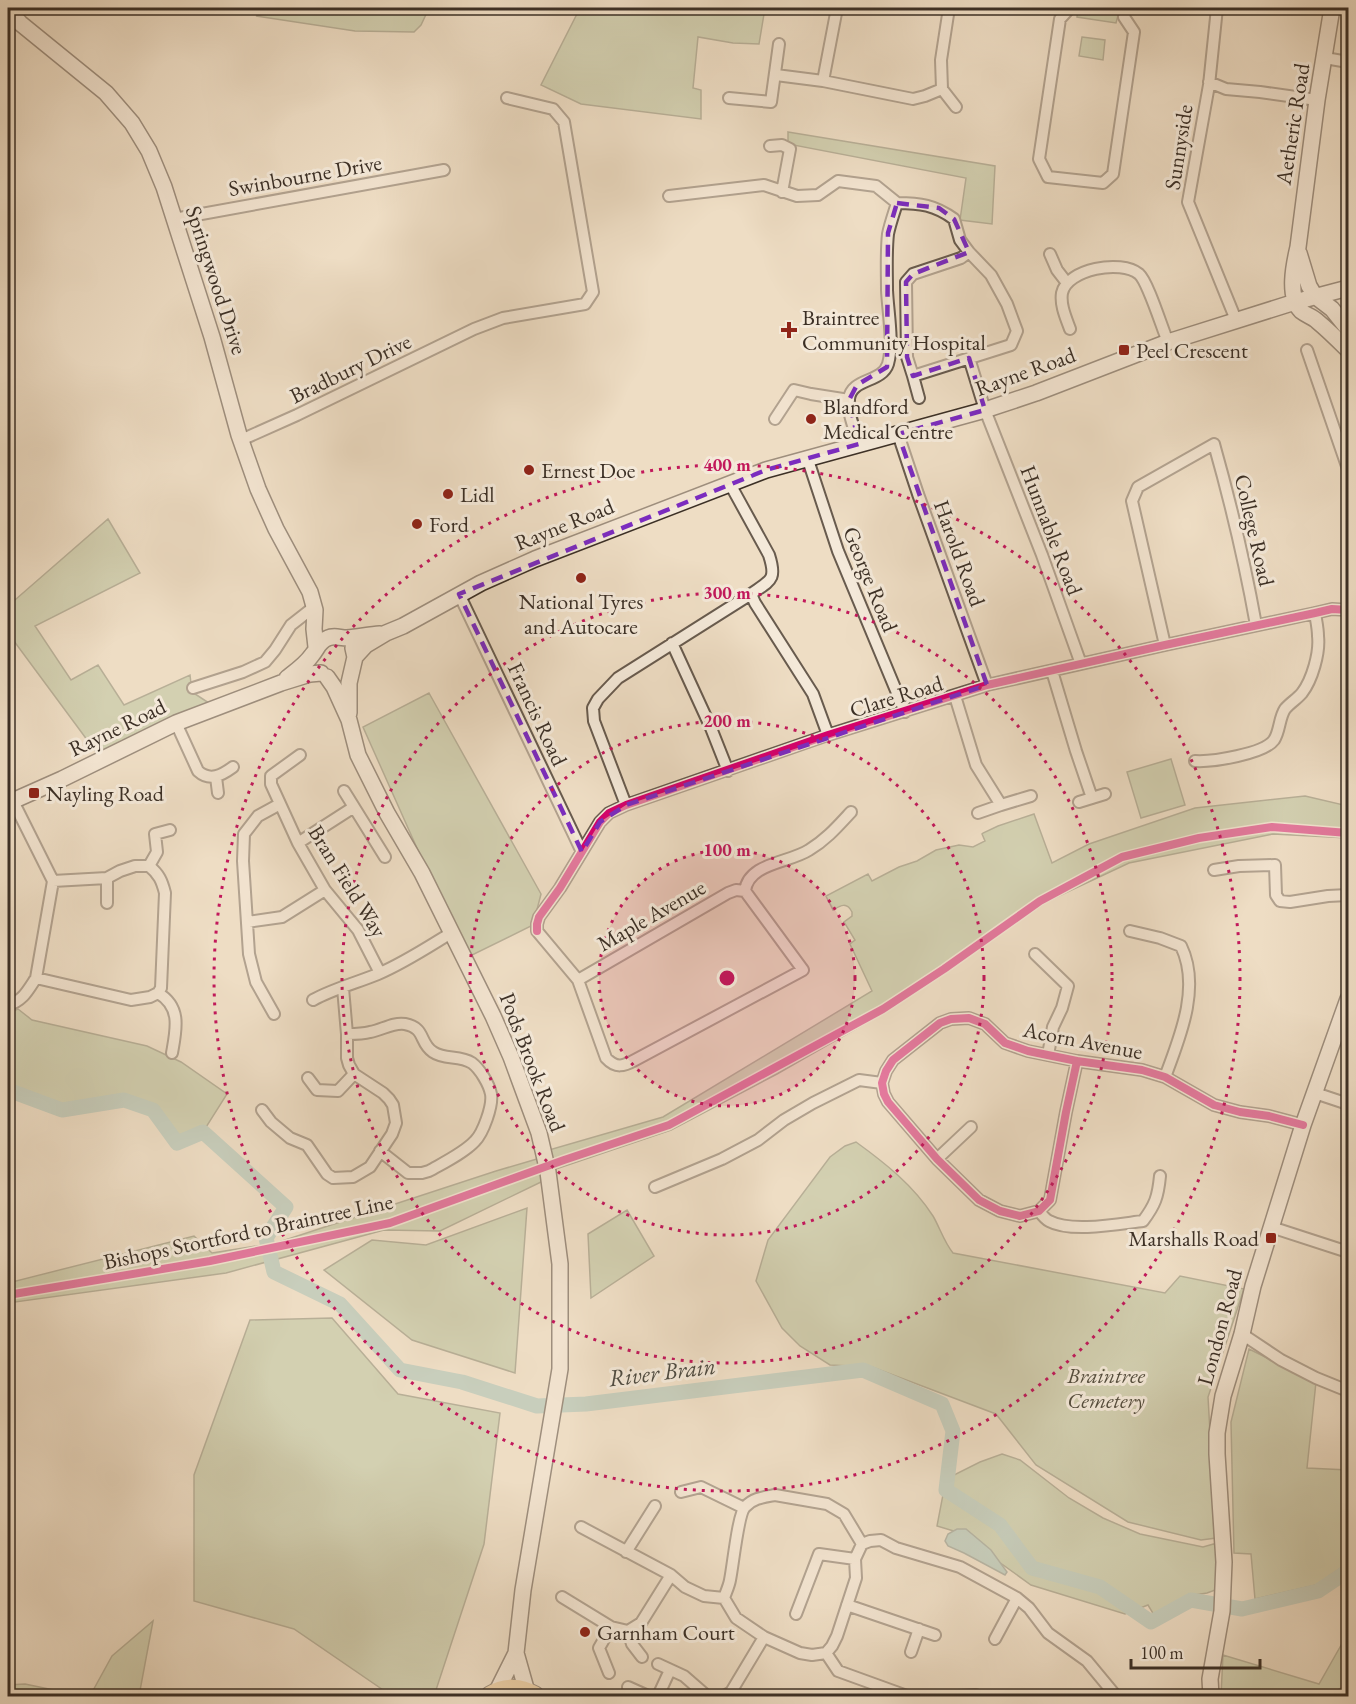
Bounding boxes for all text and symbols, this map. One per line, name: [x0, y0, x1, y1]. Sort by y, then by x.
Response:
street label: Aetheric Road: [1268, 60, 1317, 188]
street label: Sunnyside: [1157, 102, 1200, 192]
street label: Swinbourne Drive: [226, 148, 384, 203]
street label: Springwood Drive: [179, 202, 254, 358]
place label: Braintree Community Hospital: [802, 303, 986, 357]
marker: Braintree Community Hospital: [780, 321, 798, 339]
street label: Bradbury Drive: [285, 326, 416, 410]
place label: Peel Crescent: [1136, 336, 1248, 365]
street label: Rayne Road: [971, 340, 1080, 403]
marker: Peel Crescent: [1117, 343, 1131, 357]
place label: Blandford Medical Centre: [823, 392, 953, 446]
marker: Blandford Medical Centre: [804, 412, 818, 426]
text: 400 m: [703, 453, 751, 476]
place label: Ernest Doe: [541, 456, 636, 485]
street label: Hunnable Road: [1013, 461, 1090, 600]
marker: Ernest Doe: [522, 463, 536, 477]
street label: College Road: [1228, 471, 1282, 590]
place label: Lidl: [460, 480, 495, 509]
marker: Lidl: [441, 487, 455, 501]
street label: Rayne Road: [510, 491, 619, 557]
street label: Harold Road: [927, 496, 992, 611]
place label: Ford: [429, 510, 470, 539]
marker: Ford: [410, 517, 424, 531]
street label: George Road: [836, 522, 905, 637]
marker: National Tyres and Autocare: [574, 571, 588, 585]
text: 300 m: [703, 581, 751, 604]
place label: National Tyres and Autocare: [519, 587, 643, 641]
street label: Francis Road: [501, 658, 574, 771]
street label: Clare Road: [846, 668, 947, 724]
street label: Rayne Road: [64, 691, 171, 763]
text: 200 m: [703, 709, 751, 732]
place label: Nayling Road: [46, 779, 165, 808]
marker: Nayling Road: [27, 786, 41, 800]
street label: Bran Field Way: [302, 820, 394, 943]
text: 100 m: [703, 838, 751, 861]
street label: Maple Avenue: [592, 873, 711, 958]
centre of rings: [717, 968, 737, 988]
street label: Pods Brook Road: [493, 988, 573, 1137]
street label: Acorn Avenue: [1020, 1015, 1146, 1066]
street label: Bishops Stortford to Braintree Line: [101, 1187, 396, 1276]
place label: Marshalls Road: [1128, 1224, 1260, 1253]
marker: Marshalls Road: [1264, 1231, 1278, 1245]
street label: London Road: [1190, 1265, 1249, 1389]
water label: River Brain: [606, 1350, 717, 1393]
park label: Braintree Cemetery: [1066, 1361, 1145, 1415]
place label: Garnham Court: [597, 1618, 735, 1647]
marker: Garnham Court: [578, 1625, 592, 1639]
scale bar: [1131, 1632, 1260, 1670]
text: 100 m: [1140, 1641, 1184, 1664]

